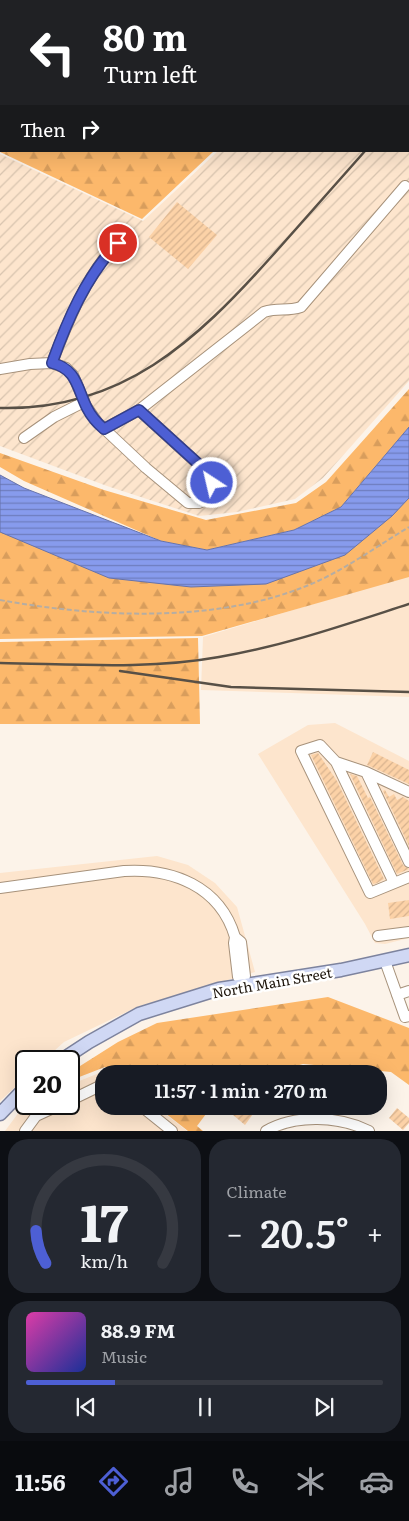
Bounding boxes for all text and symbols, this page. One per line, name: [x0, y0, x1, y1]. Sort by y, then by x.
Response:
text: 80 m: [103, 10, 187, 62]
icon: left: [20, 20, 85, 85]
text: Turn left: [103, 57, 197, 90]
text: Then: [20, 115, 66, 143]
icon: right: [76, 115, 104, 143]
pin: [97, 222, 139, 264]
icon: arrive: [104, 229, 132, 257]
position arrow: [185, 456, 237, 508]
street label: North Main Street: [210, 962, 334, 1002]
speed limit sign: 20: [15, 1050, 80, 1115]
text: 11:57 · 1 min · 270 m: [154, 1076, 328, 1104]
text: Climate: [227, 1179, 287, 1203]
text: 17: [80, 1181, 128, 1258]
text: 20.5°: [261, 1203, 349, 1260]
text: −: [227, 1211, 243, 1253]
text: +: [367, 1211, 383, 1253]
text: km/h: [80, 1247, 128, 1274]
text: 88.9 FM: [101, 1316, 175, 1344]
text: Music: [101, 1344, 147, 1368]
icon: previous: [72, 1393, 100, 1421]
icon: pause: [191, 1393, 219, 1421]
icon: next: [310, 1393, 338, 1421]
icon: directions: [96, 1464, 131, 1499]
icon: music: [162, 1464, 197, 1499]
icon: phone: [227, 1464, 262, 1499]
icon: climate: [293, 1464, 328, 1499]
icon: car: [359, 1464, 394, 1499]
text: 11:56: [15, 1465, 66, 1498]

